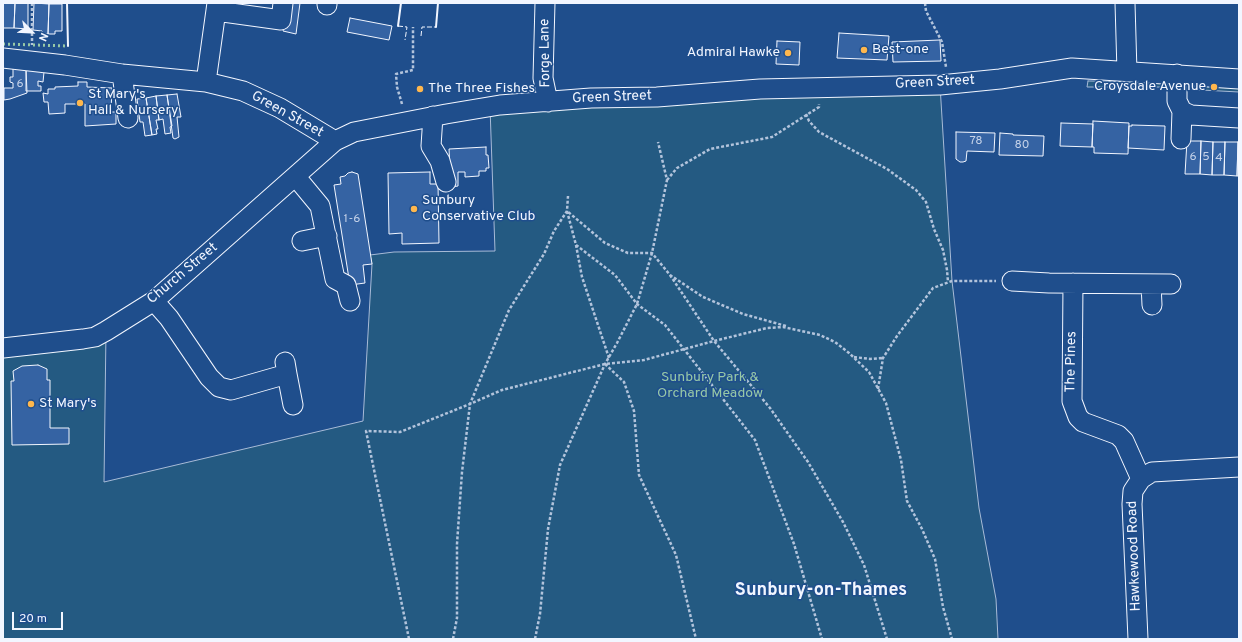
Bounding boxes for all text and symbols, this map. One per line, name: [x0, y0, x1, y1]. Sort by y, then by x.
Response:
north arrow: [12, 12, 52, 52]
street label: Forge Lane: [537, 18, 555, 88]
text: N: [35, 30, 51, 43]
place label: Best-one: [872, 42, 929, 58]
place label: Admiral Hawke: [687, 45, 780, 61]
marker: Best-one: [859, 45, 869, 55]
marker: Admiral Hawke: [783, 48, 793, 58]
street label: Green Street: [895, 73, 975, 93]
house number: 6: [16, 78, 24, 92]
place label: Croysdale Avenue: [1094, 79, 1206, 95]
place label: The Three Fishes: [428, 81, 535, 97]
marker: Croysdale Avenue: [1209, 82, 1219, 92]
marker: The Three Fishes: [415, 84, 425, 94]
place label: St Mary's Hall & Nursery: [88, 87, 178, 120]
street label: Green Street: [248, 88, 326, 142]
street label: Green Street: [572, 88, 652, 108]
marker: St Mary's Hall & Nursery: [75, 98, 85, 108]
house number: 78: [969, 135, 983, 149]
house number: 80: [1015, 139, 1029, 153]
house number: 6: [1189, 151, 1197, 165]
house number: 5: [1202, 151, 1210, 165]
house number: 4: [1215, 152, 1223, 166]
place label: Sunbury Conservative Club: [422, 193, 535, 226]
marker: Sunbury Conservative Club: [409, 204, 419, 214]
house number: 1-6: [344, 213, 360, 227]
street label: Church Street: [144, 240, 222, 308]
street label: The Pines: [1063, 331, 1081, 393]
park label: Sunbury Park & Orchard Meadow: [657, 370, 763, 402]
place label: St Mary's: [39, 396, 97, 412]
marker: St Mary's: [26, 399, 36, 409]
street label: Hawkewood Road: [1125, 500, 1145, 612]
district label: Sunbury-on-Thames: [735, 580, 907, 602]
scale bar: [14, 604, 65, 630]
text: 20 m: [19, 611, 47, 627]

